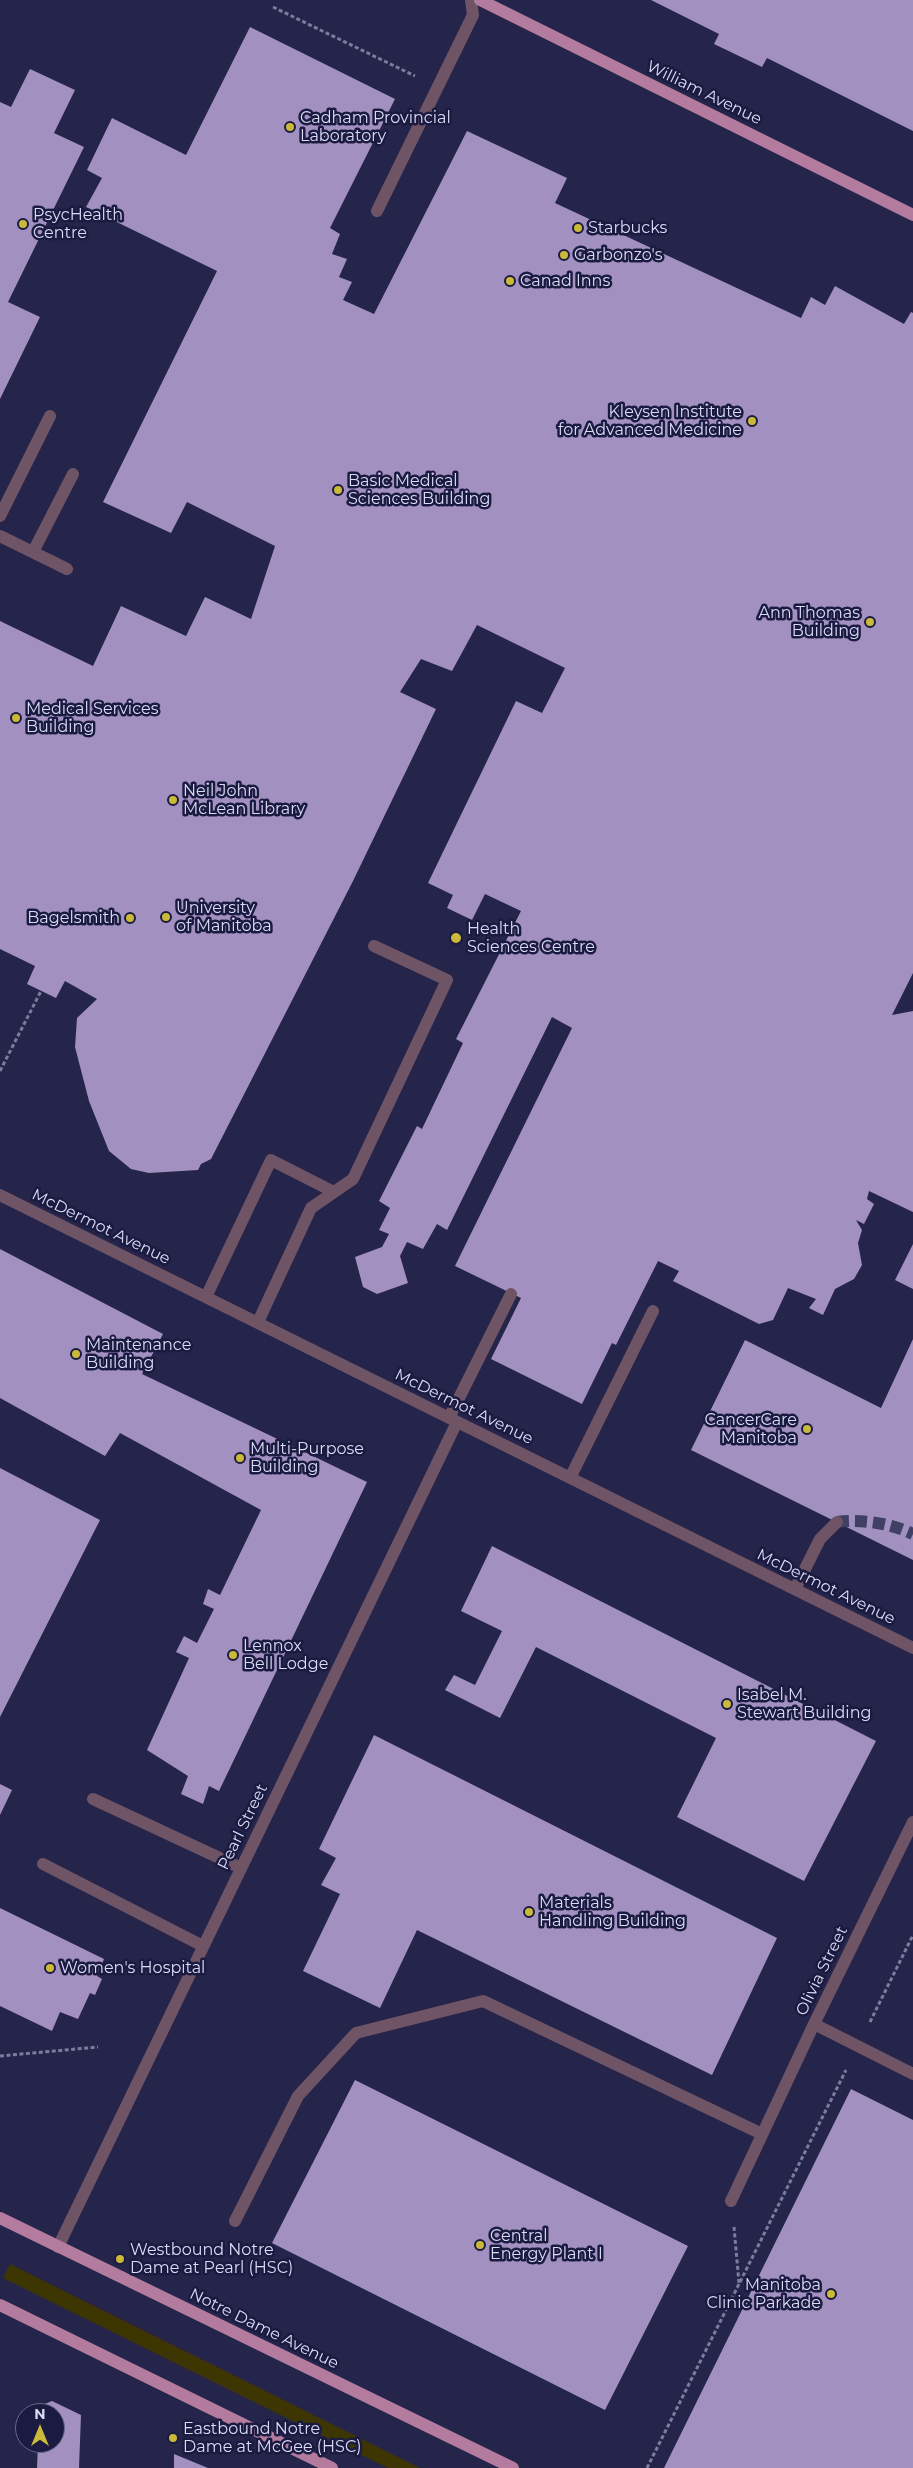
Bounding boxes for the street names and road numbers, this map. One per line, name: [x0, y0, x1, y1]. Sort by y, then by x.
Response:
street label: William Avenue: [643, 57, 765, 129]
street label: McDermot Avenue: [29, 1185, 173, 1269]
street label: McDermot Avenue: [392, 1365, 536, 1449]
street label: McDermot Avenue: [754, 1545, 898, 1629]
street label: Pearl Street: [214, 1781, 272, 1873]
street label: Olivia Street: [792, 1923, 852, 2019]
street label: Notre Dame Avenue: [186, 2285, 342, 2373]

